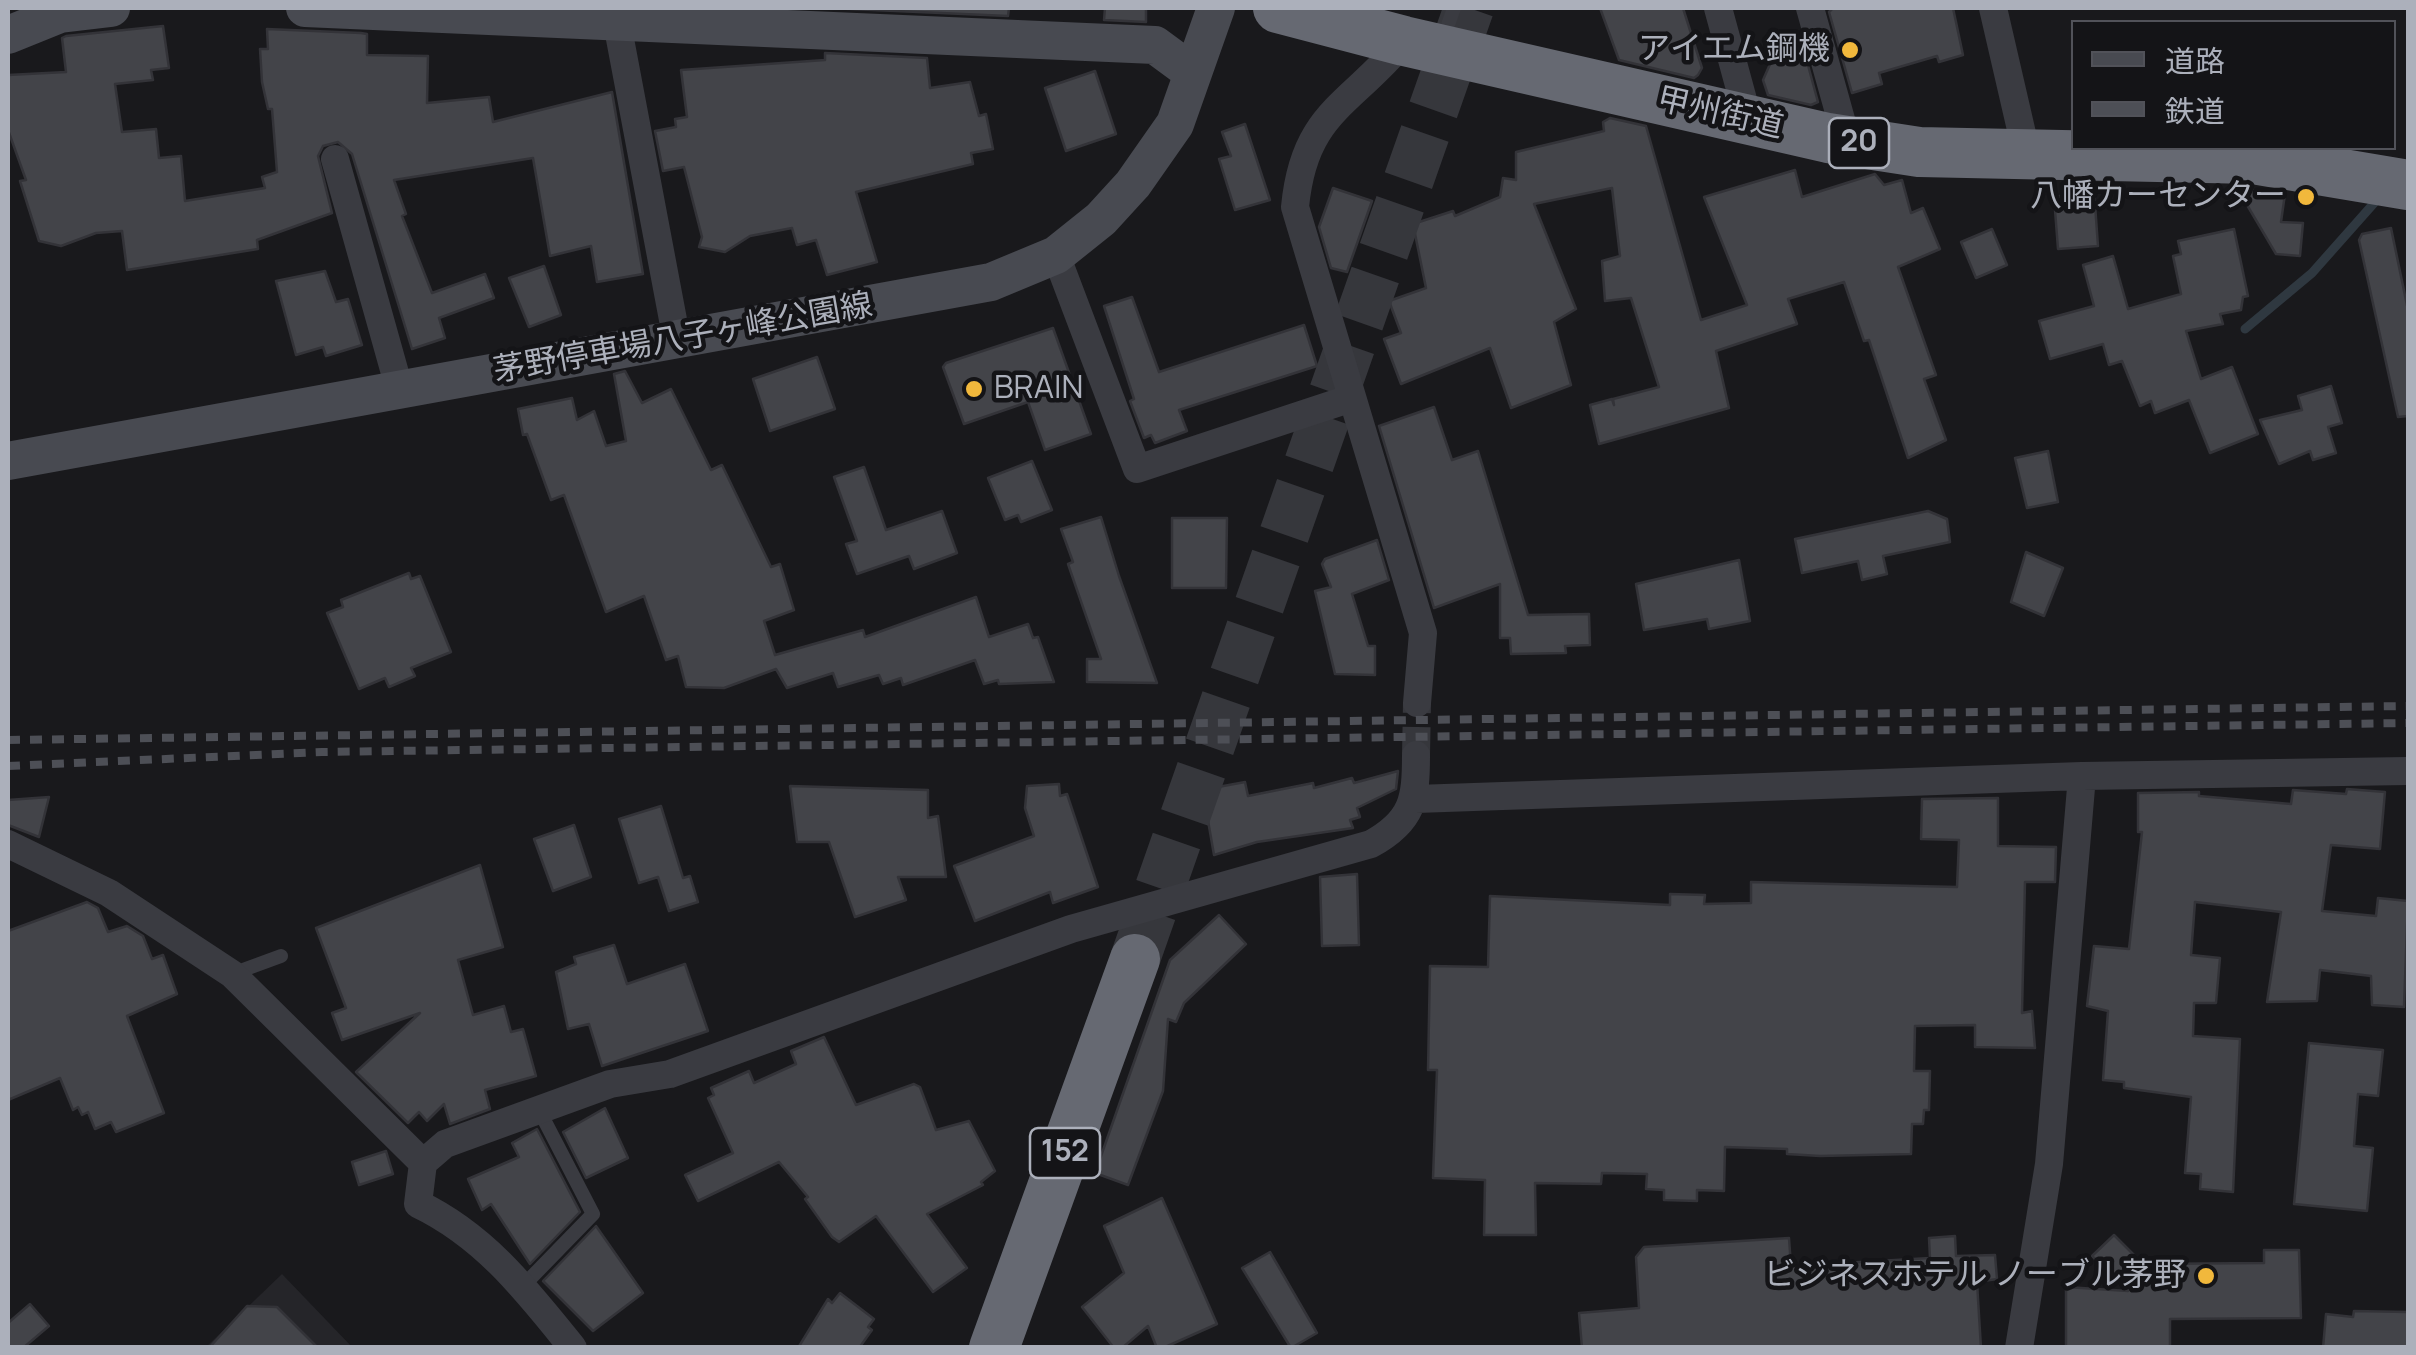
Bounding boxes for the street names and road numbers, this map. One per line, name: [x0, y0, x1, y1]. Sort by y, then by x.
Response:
street label: 甲州街道: [1653, 81, 1787, 147]
road number: 20: [1829, 118, 1889, 168]
street label: 茅野停車場八子ヶ峰公園線: [491, 287, 875, 391]
road number: 152: [1030, 1128, 1100, 1178]

